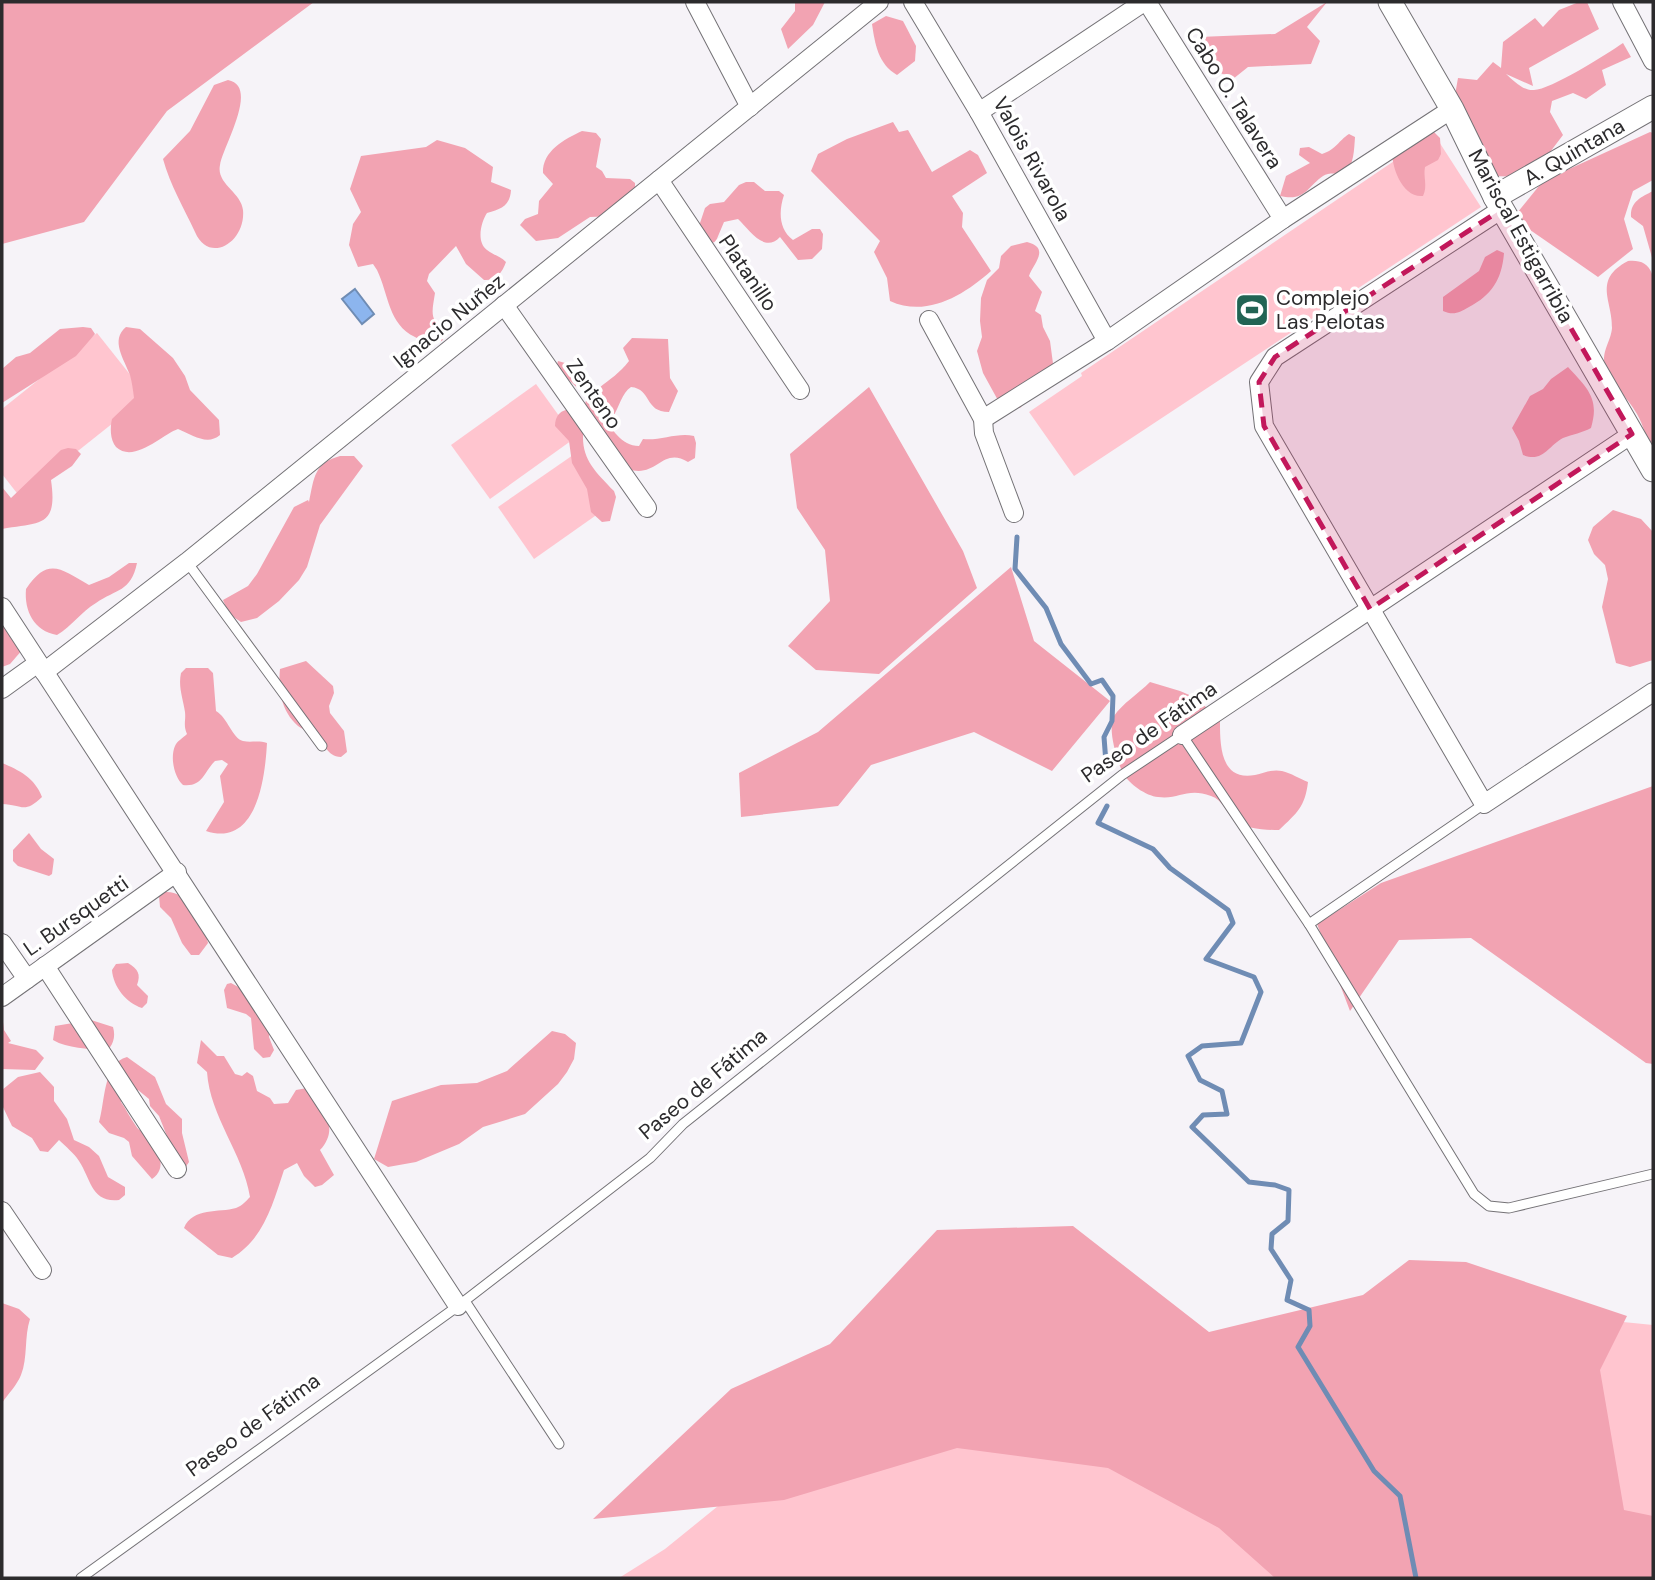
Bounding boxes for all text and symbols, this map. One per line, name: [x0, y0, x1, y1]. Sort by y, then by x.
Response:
street label: Cabo O. Talavera: [1179, 22, 1289, 174]
street label: Valois Rivarola: [986, 92, 1078, 226]
street label: A. Quintana: [1518, 112, 1630, 192]
street label: Mariscal Estigarribia: [1462, 144, 1580, 328]
street label: Platanillo: [712, 229, 784, 317]
street label: Ignacio Nuñez: [388, 268, 510, 374]
place label: Complejo Las Pelotas: [1276, 284, 1385, 336]
sports icon: Complejo Las Pelotas: [1233, 291, 1271, 329]
street label: Zenteno: [560, 353, 628, 435]
street label: Paseo de Fátima: [1076, 675, 1222, 789]
street label: L. Bursquetti: [18, 870, 134, 962]
street label: Paseo de Fátima: [633, 1022, 773, 1146]
street label: Paseo de Fátima: [180, 1367, 326, 1483]

